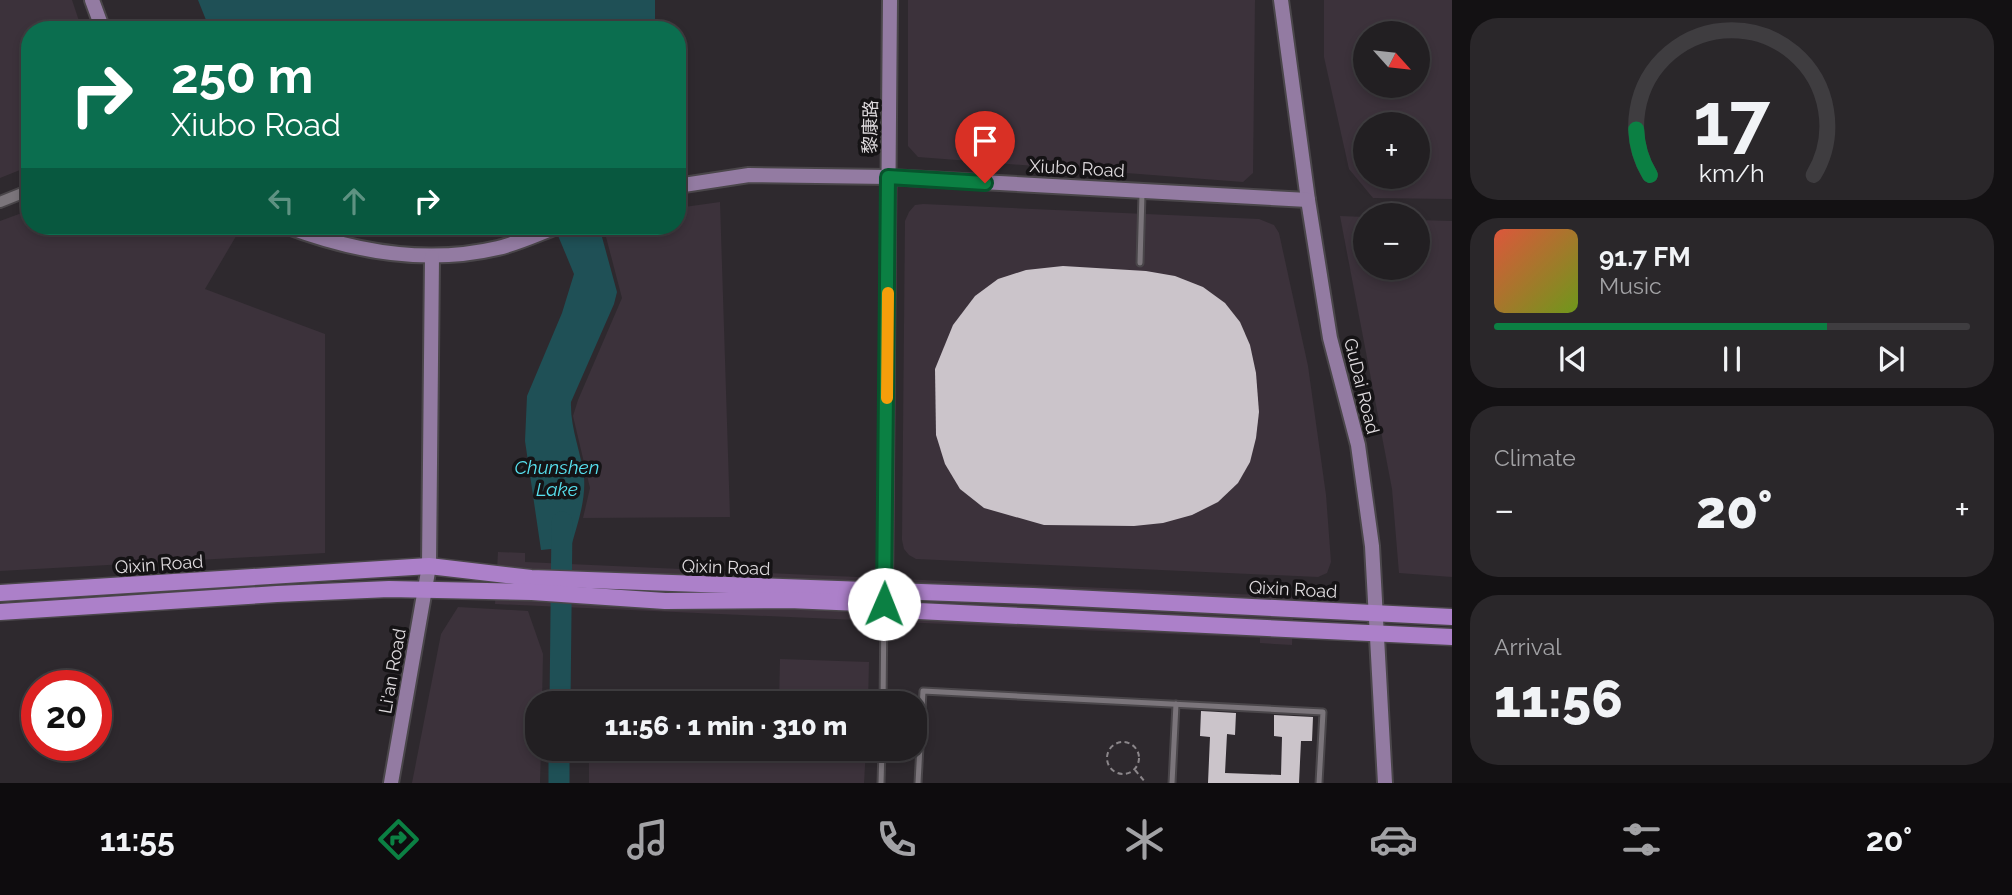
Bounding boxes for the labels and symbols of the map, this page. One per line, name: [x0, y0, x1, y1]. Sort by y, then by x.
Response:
north arrow: [1353, 21, 1430, 98]
street label: 黎康路: [859, 100, 881, 154]
pin: [955, 111, 1015, 183]
street label: Xiubo Road: [1029, 155, 1125, 181]
street label: GuDai Road: [1340, 336, 1384, 436]
water label: Chunshen Lake: [515, 456, 599, 500]
street label: Qixin Road: [114, 550, 204, 578]
street label: Qixin Road: [681, 555, 771, 579]
position arrow: [847, 567, 921, 641]
street label: Qixin Road: [1248, 576, 1338, 602]
street label: Li'an Road: [374, 627, 410, 715]
speed limit sign: 20: [21, 670, 112, 761]

